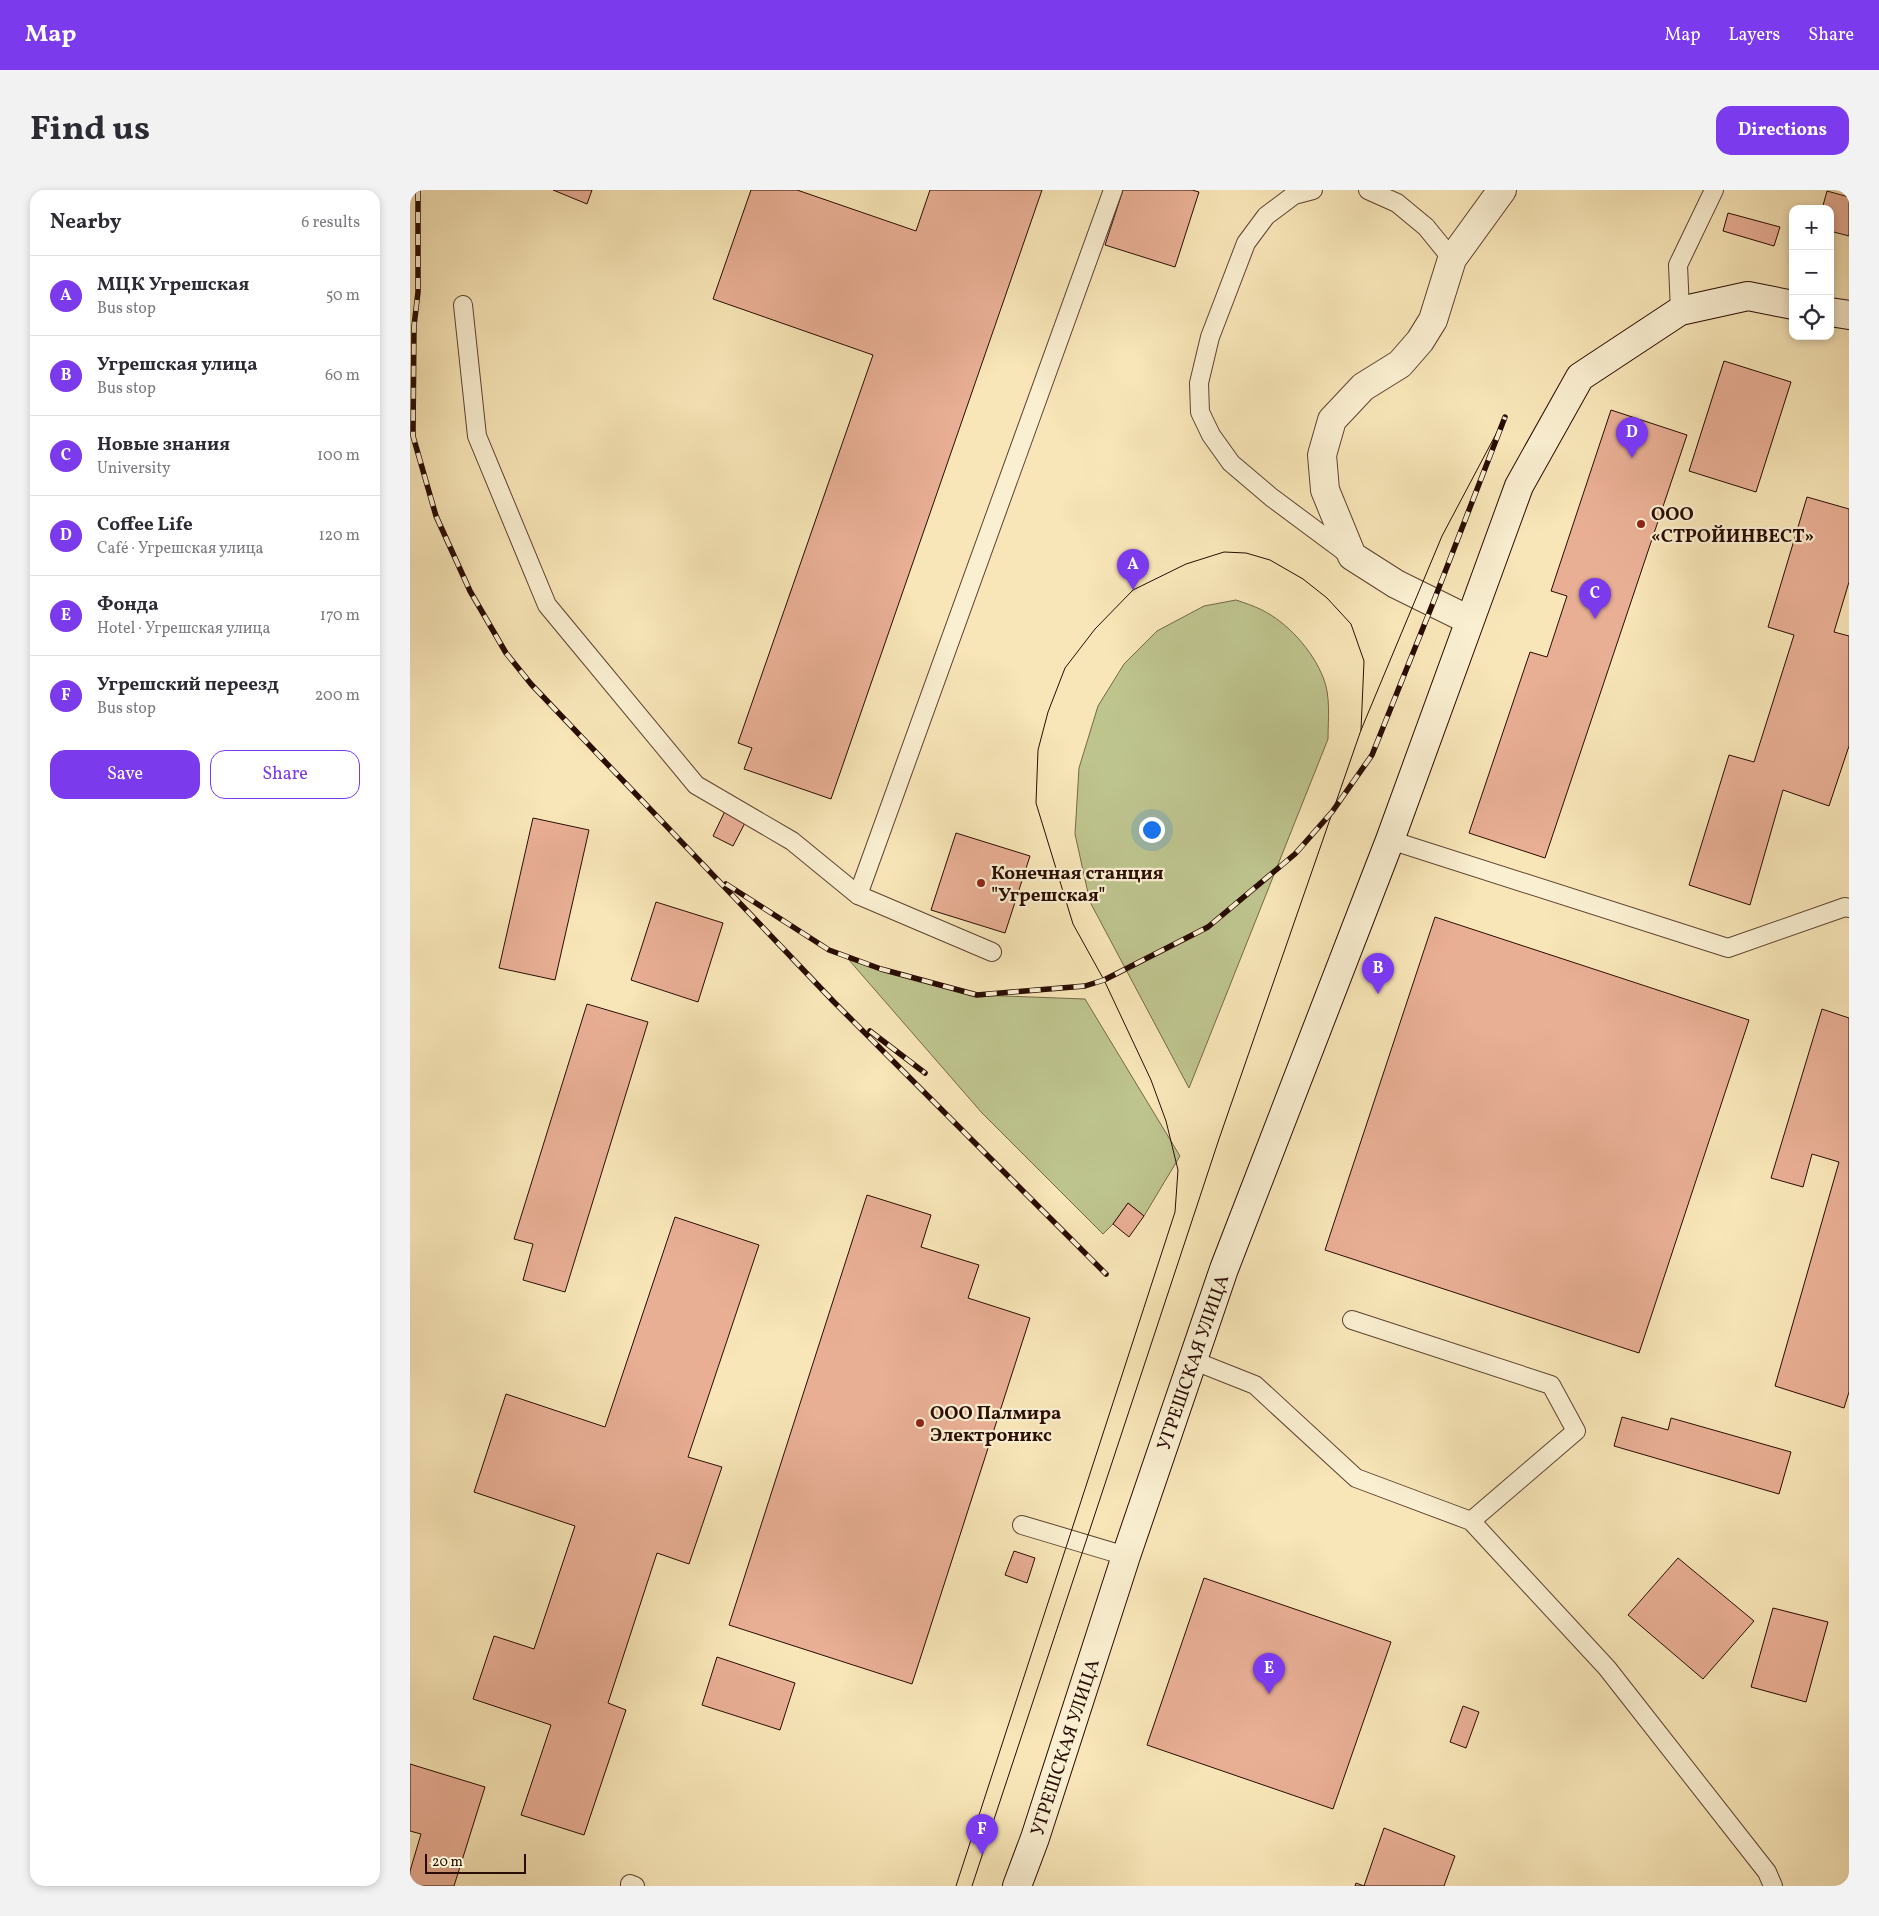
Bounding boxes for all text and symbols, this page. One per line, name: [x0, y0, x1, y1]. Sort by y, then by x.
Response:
text: Map: [25, 18, 76, 52]
text: Map: [1664, 23, 1700, 48]
text: Layers: [1728, 23, 1780, 48]
text: Share: [1808, 23, 1854, 48]
text: Find us: [30, 106, 150, 154]
button: Directions: [1716, 106, 1849, 155]
map controls: [1789, 205, 1834, 340]
button: +: [1789, 205, 1834, 250]
text: Nearby: [50, 208, 121, 237]
text: 6 results: [301, 212, 360, 234]
button: −: [1789, 250, 1834, 295]
text: МЦК Угрешская: [97, 272, 249, 298]
text: A: [60, 285, 72, 307]
text: 50 m: [326, 285, 360, 307]
button: locate: [1789, 295, 1834, 340]
text: Bus stop: [97, 298, 156, 320]
text: Угрешская улица: [97, 352, 258, 378]
text: B: [61, 365, 71, 387]
text: 60 m: [325, 365, 360, 387]
text: Bus stop: [97, 378, 156, 400]
pin: D: [1616, 417, 1648, 458]
text: Новые знания: [97, 432, 230, 458]
text: C: [61, 445, 71, 467]
text: 100 m: [317, 445, 360, 467]
text: University: [97, 458, 171, 480]
place label: ООО «СТРОЙИНВЕСТ»: [1651, 502, 1814, 550]
text: Coffee Life: [97, 512, 193, 538]
marker: ООО «СТРОЙИНВЕСТ»: [1635, 518, 1647, 530]
text: D: [60, 525, 72, 547]
text: 120 m: [318, 525, 360, 547]
text: Café · Угрешская улица: [97, 538, 264, 560]
pin: A: [1117, 549, 1149, 590]
pin: C: [1579, 578, 1611, 619]
text: Фонда: [97, 592, 159, 618]
text: E: [61, 605, 71, 627]
text: 170 m: [320, 605, 360, 627]
text: Hotel · Угрешская улица: [97, 618, 270, 640]
text: Угрешский переезд: [97, 672, 279, 698]
text: F: [61, 685, 71, 707]
text: 200 m: [315, 685, 360, 707]
text: Bus stop: [97, 698, 156, 720]
button: Save: [50, 750, 200, 799]
button: Share: [210, 750, 360, 799]
your location: [1139, 817, 1165, 843]
place label: Конечная станция "Угрешская": [991, 861, 1164, 909]
marker: Конечная станция "Угрешская": [975, 877, 987, 889]
pin: B: [1362, 953, 1394, 994]
street label: УГРЕШСКАЯ УЛИЦА: [1152, 1271, 1236, 1454]
place label: ООО Палмира Электроникс: [930, 1401, 1061, 1449]
marker: ООО Палмира Электроникс: [914, 1417, 926, 1429]
pin: E: [1253, 1653, 1285, 1694]
street label: УГРЕШСКАЯ УЛИЦА: [1025, 1656, 1107, 1839]
pin: F: [966, 1814, 998, 1855]
scale bar: [425, 1851, 526, 1874]
text: 20 m: [432, 1853, 463, 1872]

